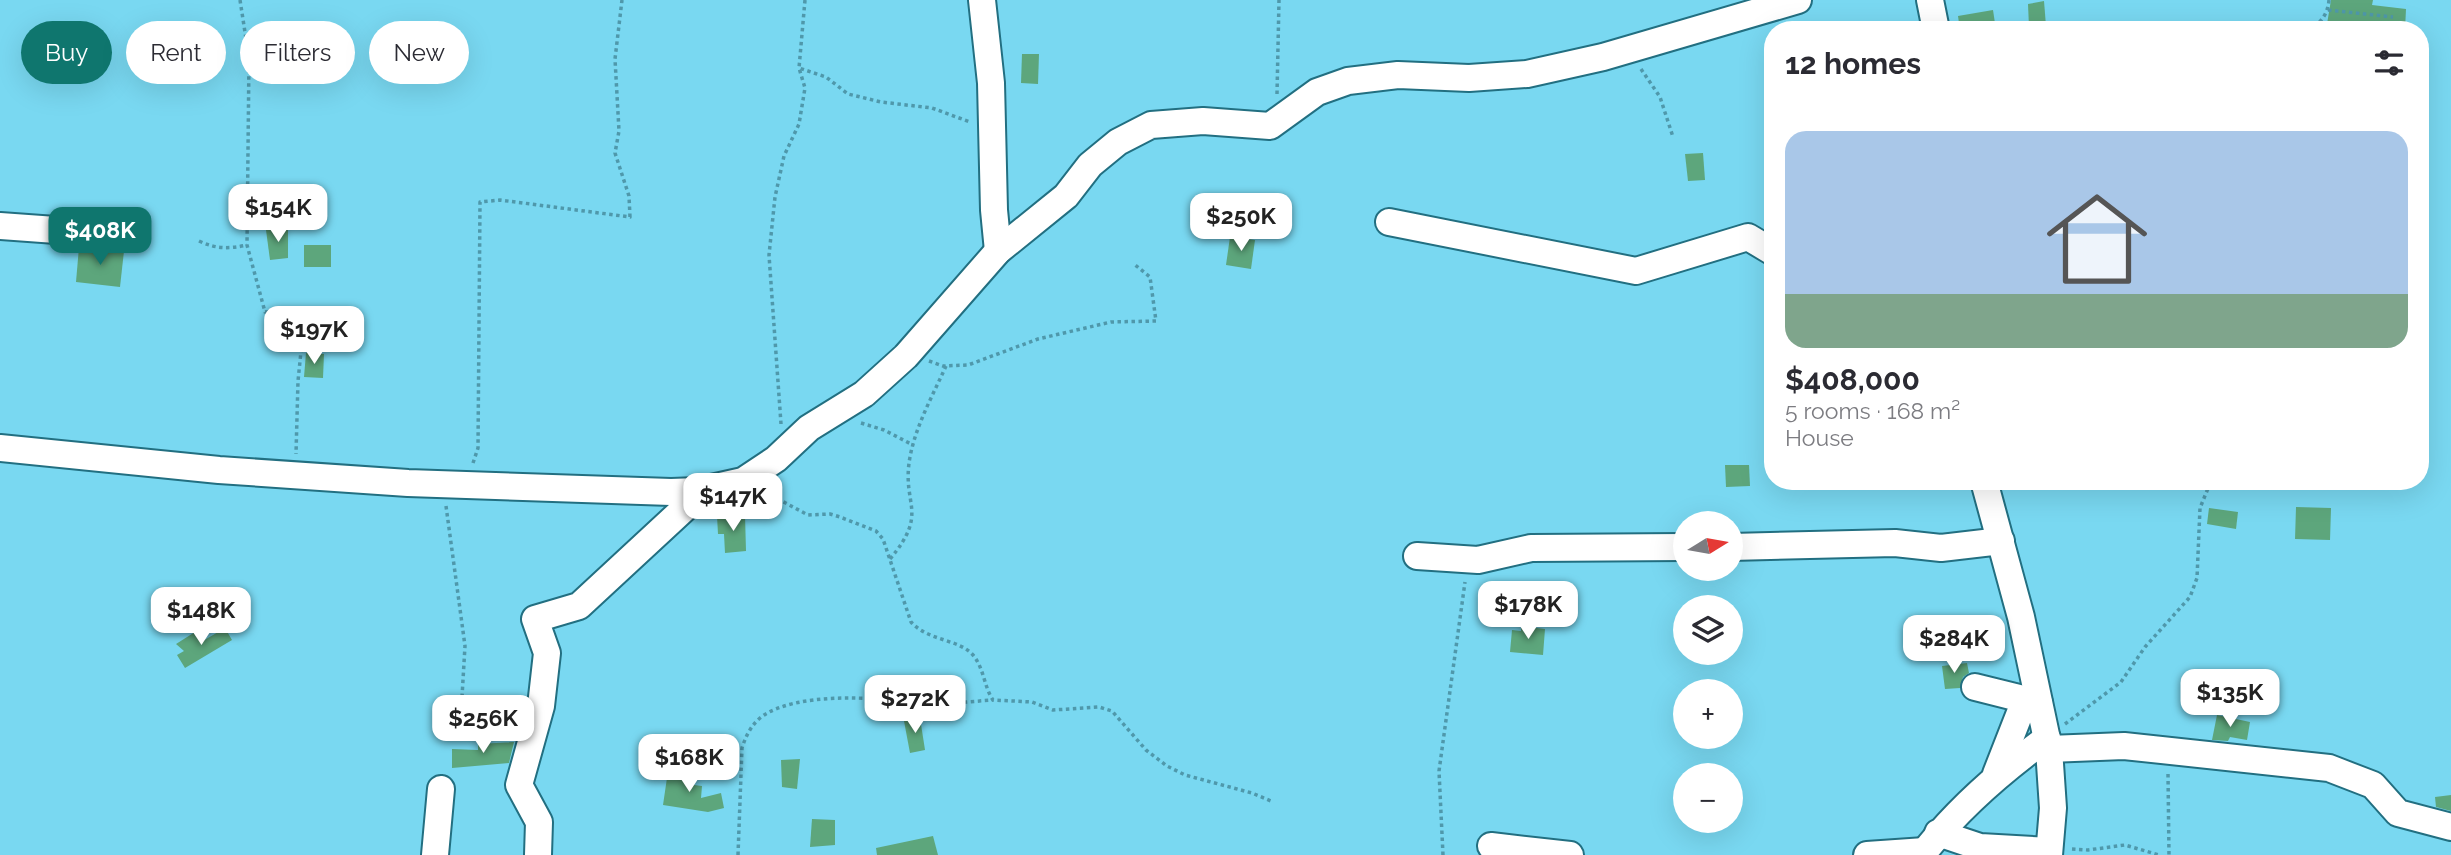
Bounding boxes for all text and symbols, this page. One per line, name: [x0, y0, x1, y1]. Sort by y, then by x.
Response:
chip: Buy: [21, 21, 112, 84]
chip: Rent: [126, 21, 226, 84]
chip: Filters: [240, 21, 355, 84]
chip: New: [369, 21, 469, 84]
icon: filters: [2370, 44, 2408, 82]
text: 12 homes: [1785, 46, 1921, 81]
icon: home: [2034, 176, 2160, 302]
pin: $154K: [229, 184, 327, 244]
text: $154K: [244, 193, 312, 220]
pin: $250K: [1192, 194, 1290, 253]
text: $250K: [1206, 202, 1276, 229]
pin: $408K: [51, 208, 149, 267]
text: $408K: [64, 216, 136, 243]
pin: $197K: [265, 306, 363, 366]
text: $197K: [280, 315, 348, 342]
text: $408,000: [1785, 362, 1920, 397]
text: 5 rooms · 168 m²: [1785, 397, 1960, 424]
text: House: [1785, 424, 1854, 451]
pin: $147K: [684, 474, 782, 533]
text: $147K: [699, 482, 767, 509]
north arrow: [1673, 511, 1743, 581]
map controls: [1673, 511, 1743, 833]
pin: $178K: [1479, 582, 1577, 641]
pin: $148K: [152, 588, 250, 647]
text: $178K: [1494, 590, 1562, 617]
button: layers: [1673, 595, 1743, 665]
text: $148K: [167, 596, 235, 623]
pin: $284K: [1905, 616, 2003, 675]
text: $284K: [1919, 624, 1989, 651]
pin: $135K: [2181, 670, 2279, 729]
pin: $272K: [866, 676, 964, 735]
text: $135K: [2197, 678, 2263, 705]
button: +: [1673, 679, 1743, 749]
text: $272K: [881, 684, 949, 711]
pin: $256K: [434, 696, 532, 755]
text: $256K: [448, 704, 518, 731]
pin: $168K: [640, 734, 738, 794]
text: $168K: [654, 743, 724, 770]
button: −: [1673, 763, 1743, 833]

